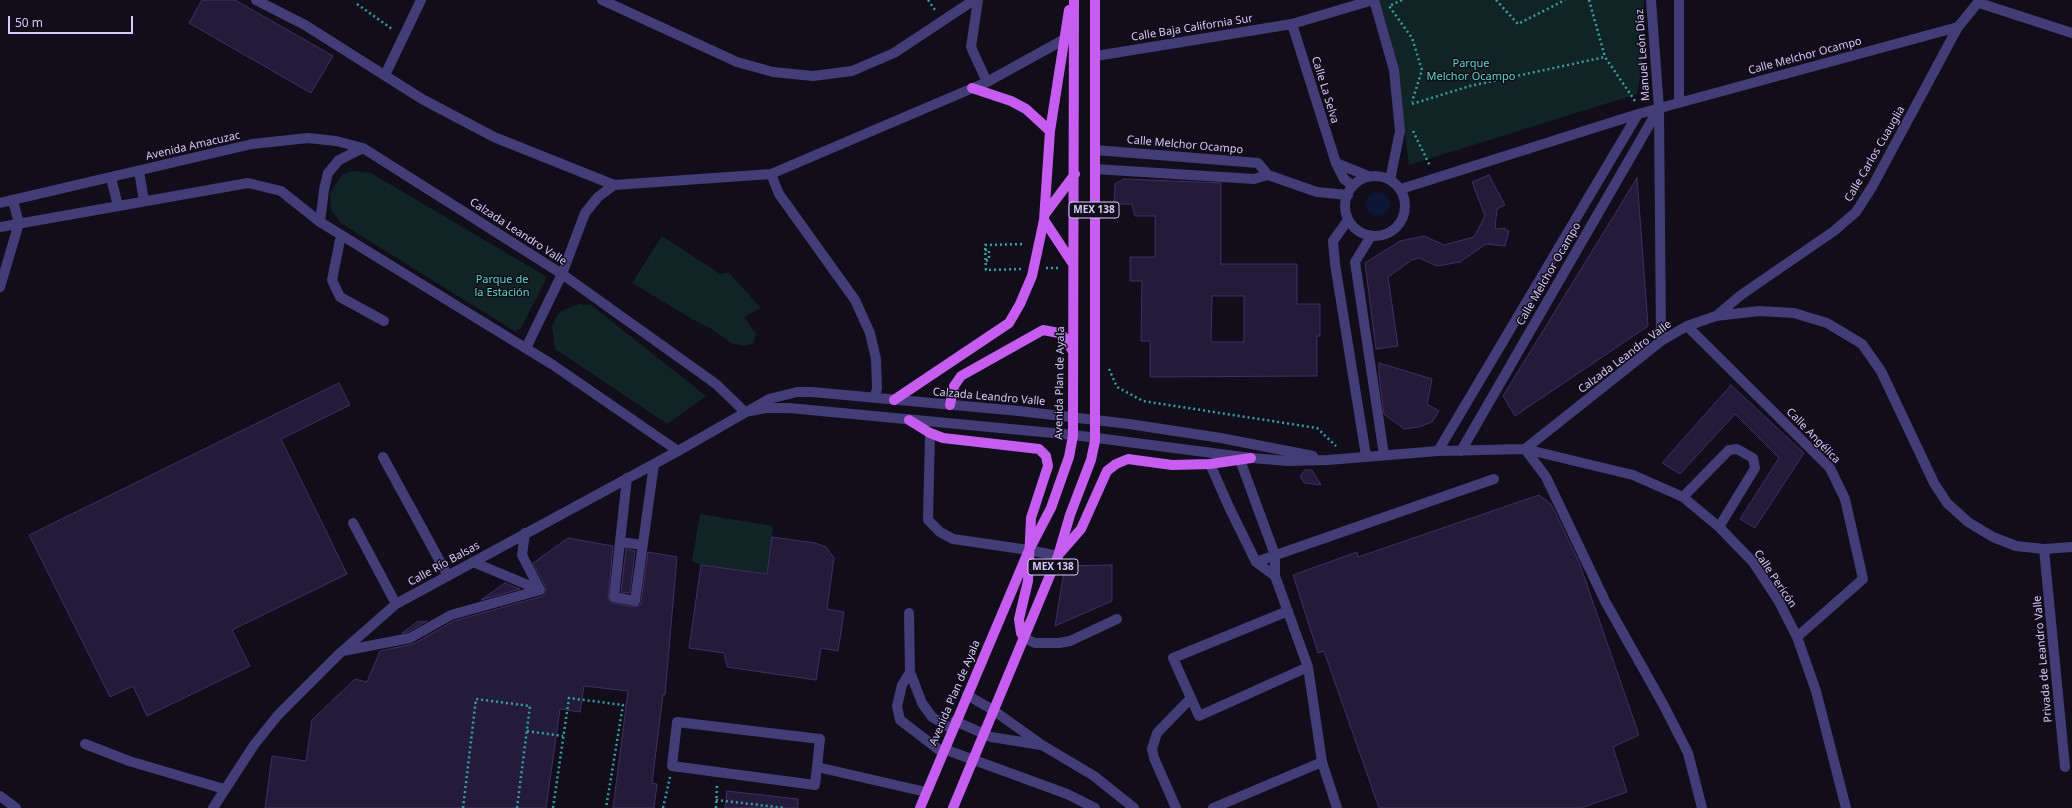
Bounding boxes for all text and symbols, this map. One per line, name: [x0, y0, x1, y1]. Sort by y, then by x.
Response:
scale bar: [10, 8, 135, 34]
street label: Manuel León Díaz: [1633, 9, 1653, 101]
street label: Calle Baja California Sur: [1130, 12, 1254, 44]
text: 50 m: [15, 14, 43, 31]
street label: Calle Melchor Ocampo: [1747, 35, 1863, 77]
street label: Calle La Selva: [1309, 55, 1341, 125]
park label: Parque Melchor Ocampo: [1427, 57, 1515, 83]
street label: Calle Carlos Cuauglia: [1842, 104, 1908, 204]
street label: Avenida Amacuzac: [145, 129, 241, 163]
street label: Calle Melchor Ocampo: [1126, 133, 1244, 157]
street label: Calzada Leandro Valle: [467, 196, 569, 268]
road number: MEX 138: [1069, 202, 1119, 218]
street label: Calle Melchor Ocampo: [1514, 220, 1584, 328]
park label: Parque de la Estación: [475, 273, 529, 299]
street label: Calzada Leandro Valle: [1576, 318, 1674, 396]
street label: Avenida Plan de Ayala: [1052, 326, 1068, 440]
street label: Calzada Leandro Valle: [932, 385, 1046, 409]
street label: Calle Angélica: [1783, 406, 1843, 466]
street label: Calle Río Balsas: [406, 539, 482, 589]
street label: Calle Pericón: [1751, 548, 1799, 610]
road number: MEX 138: [1028, 559, 1078, 575]
street label: Privada de Leandro Valle: [2031, 595, 2055, 723]
street label: Avenida Plan de Ayala: [927, 638, 983, 748]

